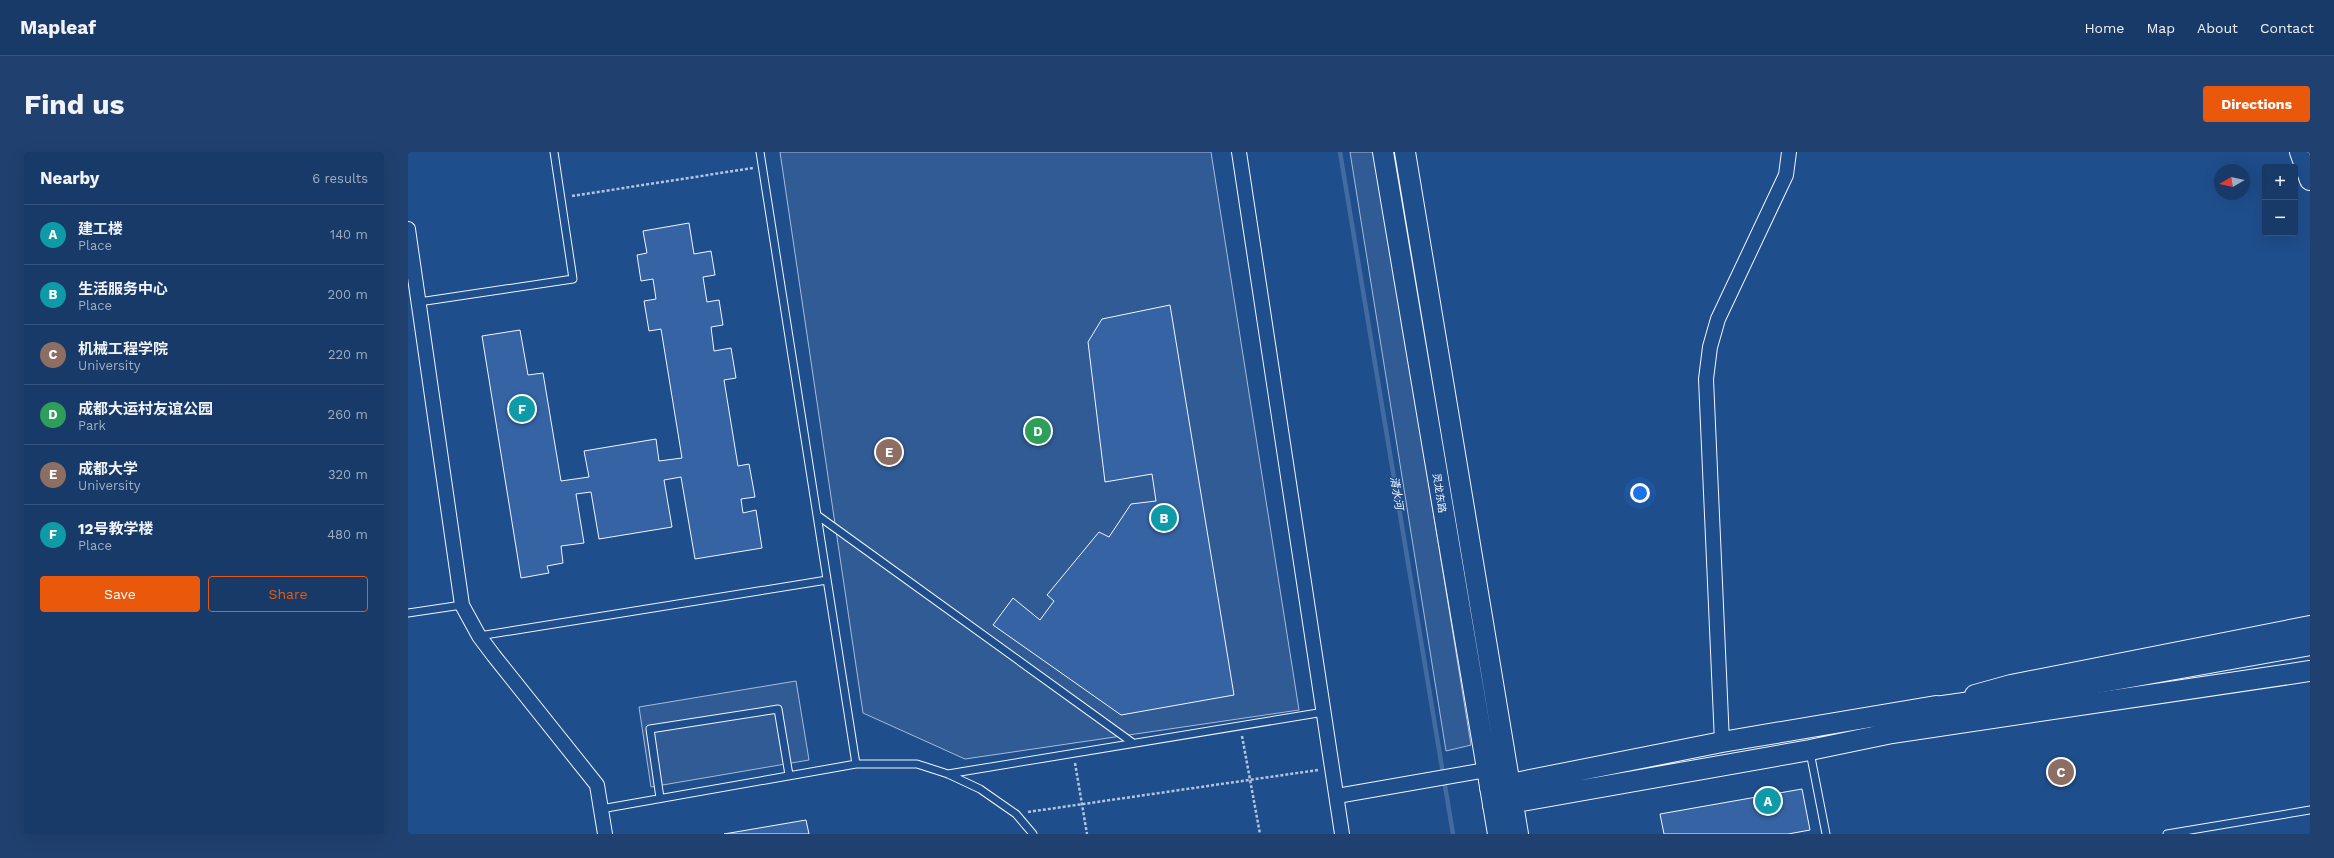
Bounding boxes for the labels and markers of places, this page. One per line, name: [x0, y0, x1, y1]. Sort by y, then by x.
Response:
pin: F: [509, 394, 535, 424]
pin: D: [1025, 416, 1051, 446]
pin: E: [876, 437, 902, 467]
pin: B: [1151, 503, 1177, 533]
pin: C: [2048, 757, 2074, 787]
pin: A: [1755, 786, 1781, 816]

